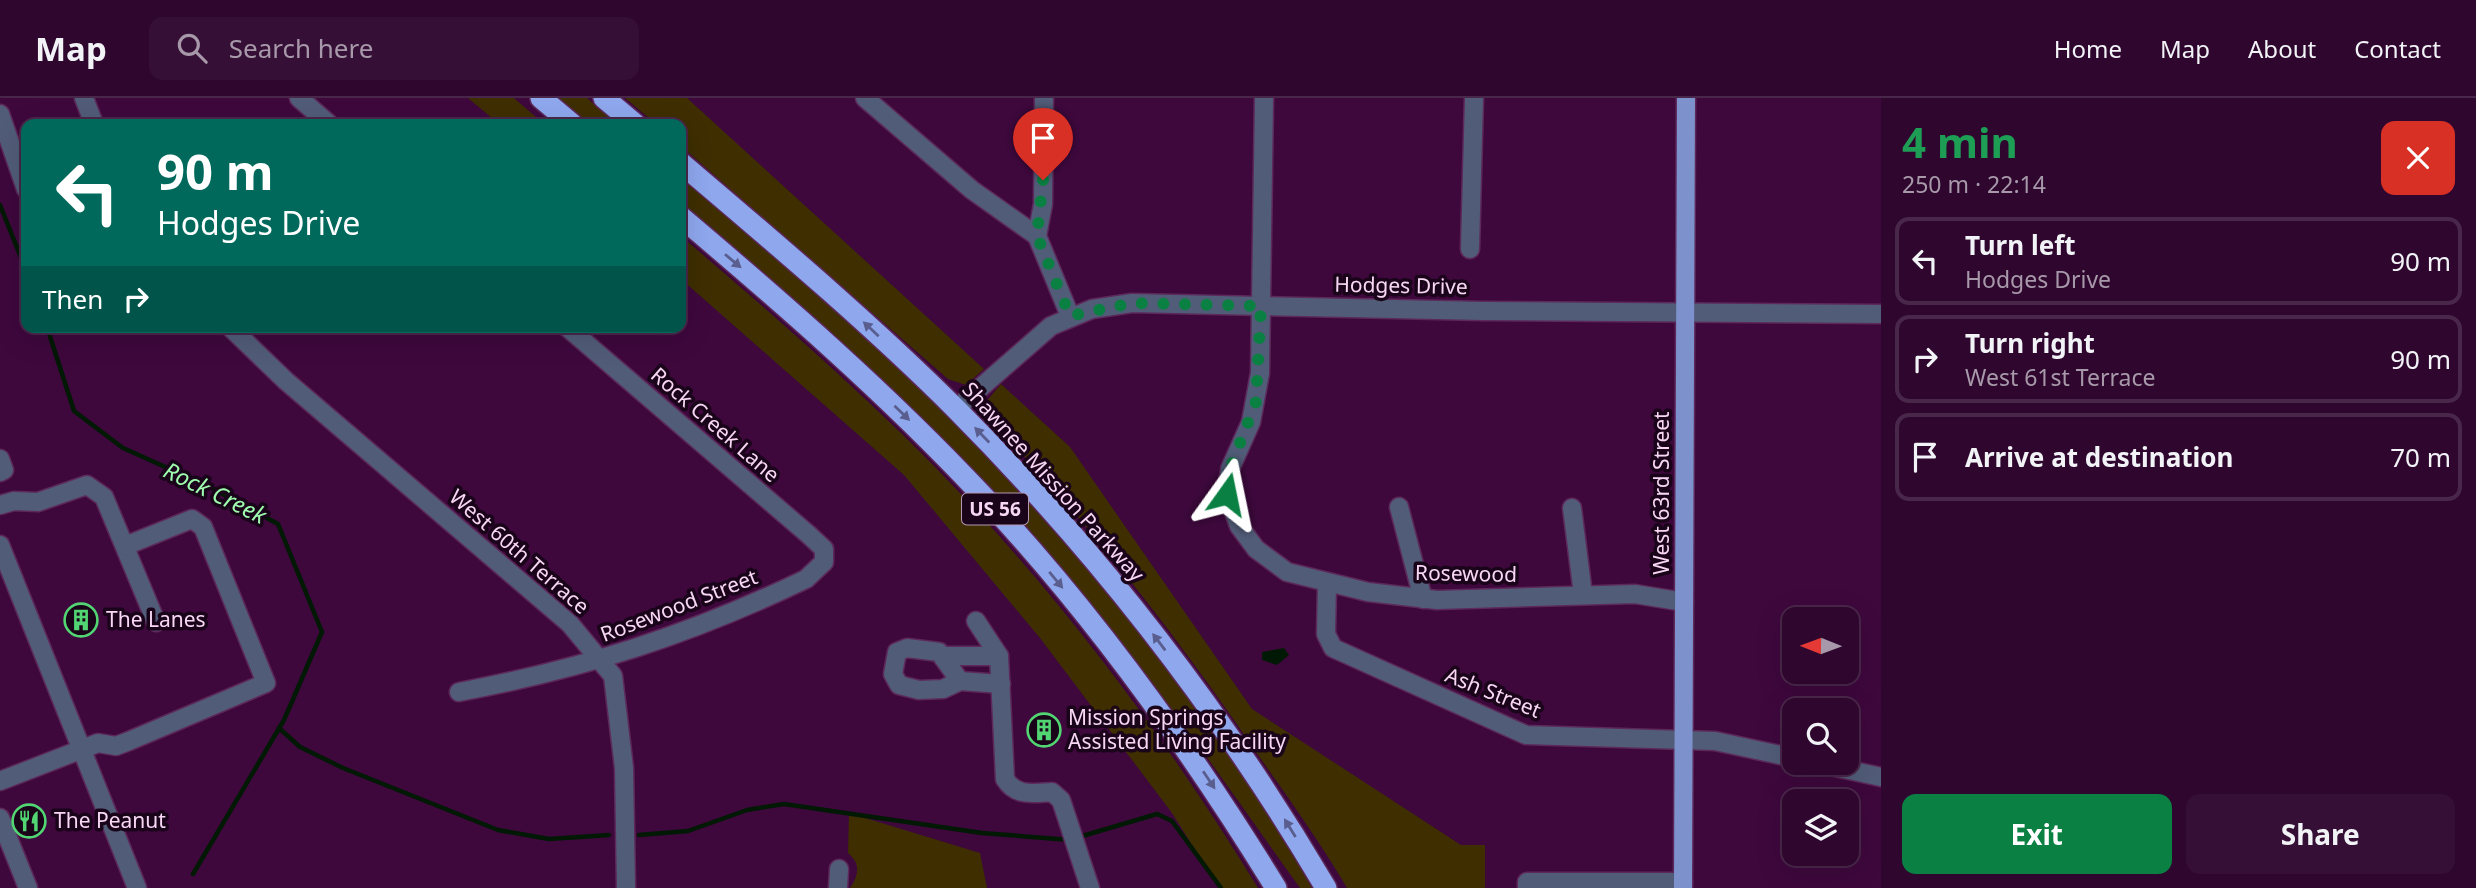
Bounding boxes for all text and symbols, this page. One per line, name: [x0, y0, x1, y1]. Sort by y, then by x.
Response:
search box: [149, 17, 639, 80]
text: Map: [35, 26, 107, 71]
icon: search: [173, 29, 211, 67]
text: Search here: [229, 30, 373, 66]
text: Home: [2054, 32, 2122, 65]
text: Map: [2160, 32, 2210, 65]
text: About: [2248, 32, 2316, 65]
text: Contact: [2354, 32, 2441, 65]
pin: [1013, 108, 1073, 180]
text: 4 min: [1902, 113, 2018, 170]
icon: arrive: [1024, 119, 1062, 157]
button: close: [2381, 121, 2455, 195]
text: 90 m: [157, 138, 274, 204]
icon: left: [42, 147, 133, 238]
text: 250 m · 22:14: [1902, 168, 2046, 200]
text: Hodges Drive: [157, 201, 360, 244]
text: Turn left: [1965, 227, 2076, 263]
icon: left: [1906, 242, 1944, 280]
text: 90 m: [2390, 243, 2451, 279]
one-way arrow: [724, 253, 741, 268]
text: Hodges Drive: [1965, 263, 2111, 295]
street label: Hodges Drive: [1334, 270, 1468, 300]
icon: right: [117, 280, 155, 318]
text: Then: [42, 281, 103, 317]
one-way arrow: [863, 321, 880, 337]
text: Turn right: [1965, 325, 2095, 361]
icon: right: [1906, 340, 1944, 378]
text: 90 m: [2390, 341, 2451, 377]
street label: Rock Creek Lane: [645, 361, 786, 488]
text: West 61st Terrace: [1965, 361, 2155, 393]
street label: Shawnee Mission Parkway: [957, 376, 1151, 587]
one-way arrow: [893, 405, 910, 421]
street label: West 63rd Street: [1647, 411, 1675, 575]
one-way arrow: [973, 427, 990, 444]
icon: arrive: [1906, 438, 1944, 476]
text: Arrive at destination: [1965, 439, 2234, 475]
text: 70 m: [2390, 439, 2451, 475]
water label: Rock Creek: [159, 454, 274, 531]
position arrow: [1190, 457, 1264, 531]
street label: West 60th Terrace: [444, 483, 596, 620]
road number: US 56: [962, 494, 1028, 524]
street label: Rosewood: [1415, 558, 1517, 588]
street label: Rosewood Street: [596, 562, 762, 648]
one-way arrow: [1048, 572, 1063, 589]
building icon: The Lanes: [62, 601, 100, 639]
place label: The Lanes: [106, 605, 206, 633]
north arrow: [1782, 607, 1858, 684]
map controls: [1782, 607, 1859, 866]
one-way arrow: [1153, 633, 1167, 651]
street label: Ash Street: [1442, 660, 1546, 724]
button: search: [1782, 698, 1859, 775]
place label: Mission Springs Assisted Living Facility: [1068, 703, 1286, 755]
building icon: Mission Springs Assisted Living Facility: [1025, 711, 1063, 749]
one-way arrow: [1202, 771, 1215, 790]
button: layers: [1782, 789, 1859, 866]
button: Exit: [1902, 794, 2172, 874]
button: Share: [2186, 794, 2455, 874]
restaurant icon: The Peanut: [10, 802, 48, 840]
place label: The Peanut: [54, 806, 166, 834]
one-way arrow: [1284, 818, 1297, 838]

